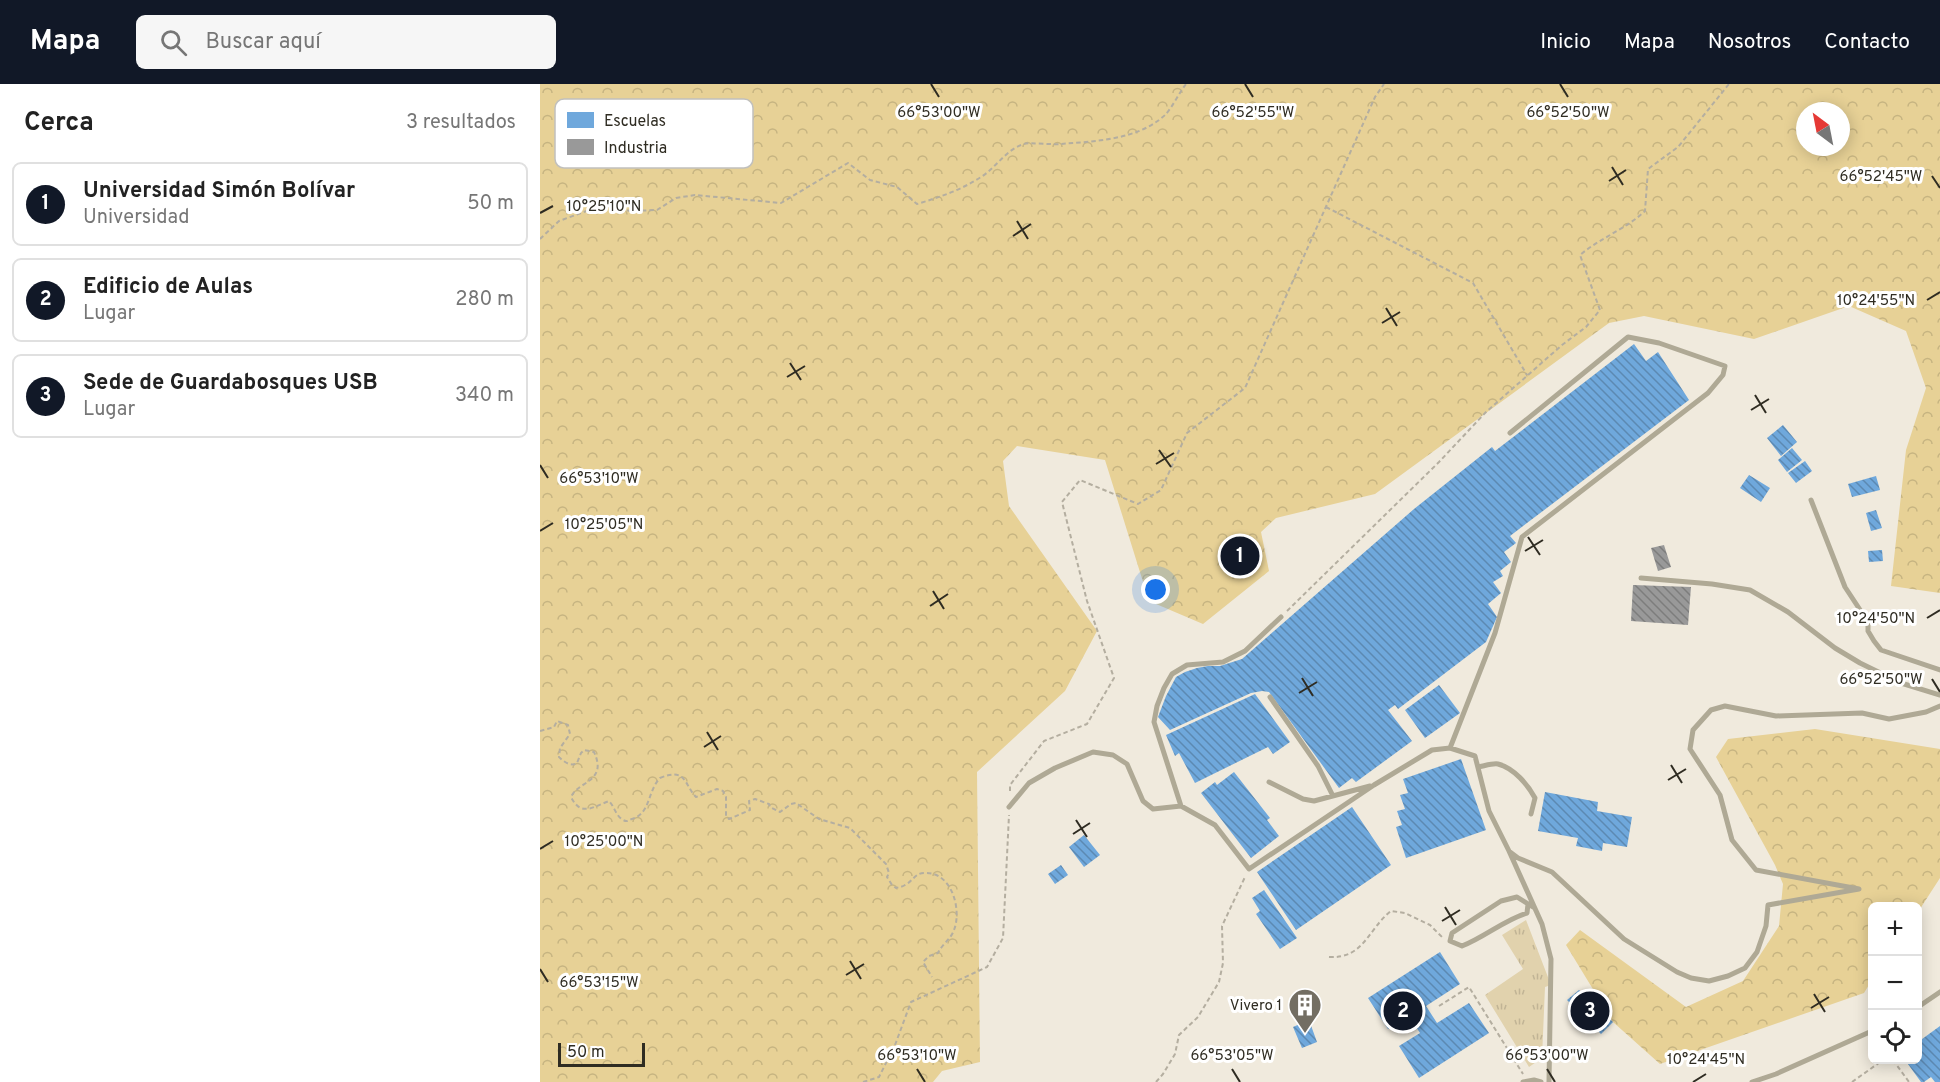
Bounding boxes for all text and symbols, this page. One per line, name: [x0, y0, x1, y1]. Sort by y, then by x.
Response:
search box: [136, 15, 556, 69]
text: Mapa: [30, 24, 100, 60]
icon: search: [157, 26, 190, 59]
text: Buscar aquí: [205, 29, 321, 56]
text: Inicio: [1540, 29, 1591, 56]
text: Mapa: [1624, 29, 1675, 56]
text: Nosotros: [1708, 29, 1791, 56]
text: Contacto: [1824, 29, 1910, 56]
legend: [555, 99, 753, 168]
north arrow: [1796, 102, 1850, 156]
text: 66°53'00"W: [897, 104, 981, 123]
text: 66°52'55"W: [1212, 104, 1294, 123]
text: 66°52'50"W: [1526, 104, 1610, 123]
text: Cerca: [24, 107, 94, 140]
text: 3 resultados: [406, 110, 516, 136]
text: Escuelas: [604, 112, 666, 132]
text: Industria: [604, 139, 667, 159]
text: 66°52'45"W: [1840, 168, 1922, 187]
text: Universidad Simón Bolívar: [83, 178, 355, 205]
text: 1: [42, 191, 50, 217]
text: 50 m: [467, 191, 514, 217]
text: 10°25'10"N: [567, 198, 641, 217]
text: Universidad: [83, 205, 190, 231]
text: Edificio de Aulas: [83, 274, 253, 301]
text: 2: [39, 287, 52, 313]
text: 280 m: [455, 287, 514, 313]
text: 10°24'55"N: [1837, 292, 1915, 311]
text: Lugar: [83, 301, 135, 327]
text: Sede de Guardabosques USB: [83, 370, 378, 397]
text: 3: [40, 383, 52, 409]
text: 340 m: [455, 383, 514, 409]
text: Lugar: [83, 397, 135, 423]
text: 66°53'10"W: [559, 470, 639, 489]
text: 10°25'05"N: [565, 516, 643, 535]
pin: 1: [1220, 534, 1260, 578]
your location: [1141, 575, 1170, 604]
text: 10°24'50"N: [1837, 610, 1915, 629]
text: 66°52'50"W: [1839, 671, 1923, 690]
text: 10°25'00"N: [565, 833, 643, 852]
map controls: [1868, 902, 1922, 1064]
button: +: [1868, 902, 1922, 956]
button: −: [1868, 956, 1922, 1010]
text: 66°53'15"W: [559, 974, 639, 993]
building icon: Vivero 1: [1287, 987, 1323, 1034]
pin: 2: [1384, 988, 1422, 1034]
pin: 3: [1570, 988, 1610, 1034]
place label: Vivero 1: [1230, 997, 1282, 1016]
button: locate: [1868, 1010, 1922, 1064]
scale bar: [558, 1040, 645, 1068]
text: 50 m: [567, 1043, 605, 1063]
text: 66°53'10"W: [877, 1047, 957, 1066]
text: 66°53'05"W: [1190, 1047, 1274, 1066]
text: 66°53'00"W: [1505, 1047, 1589, 1066]
text: 10°24'45"N: [1667, 1051, 1745, 1070]

